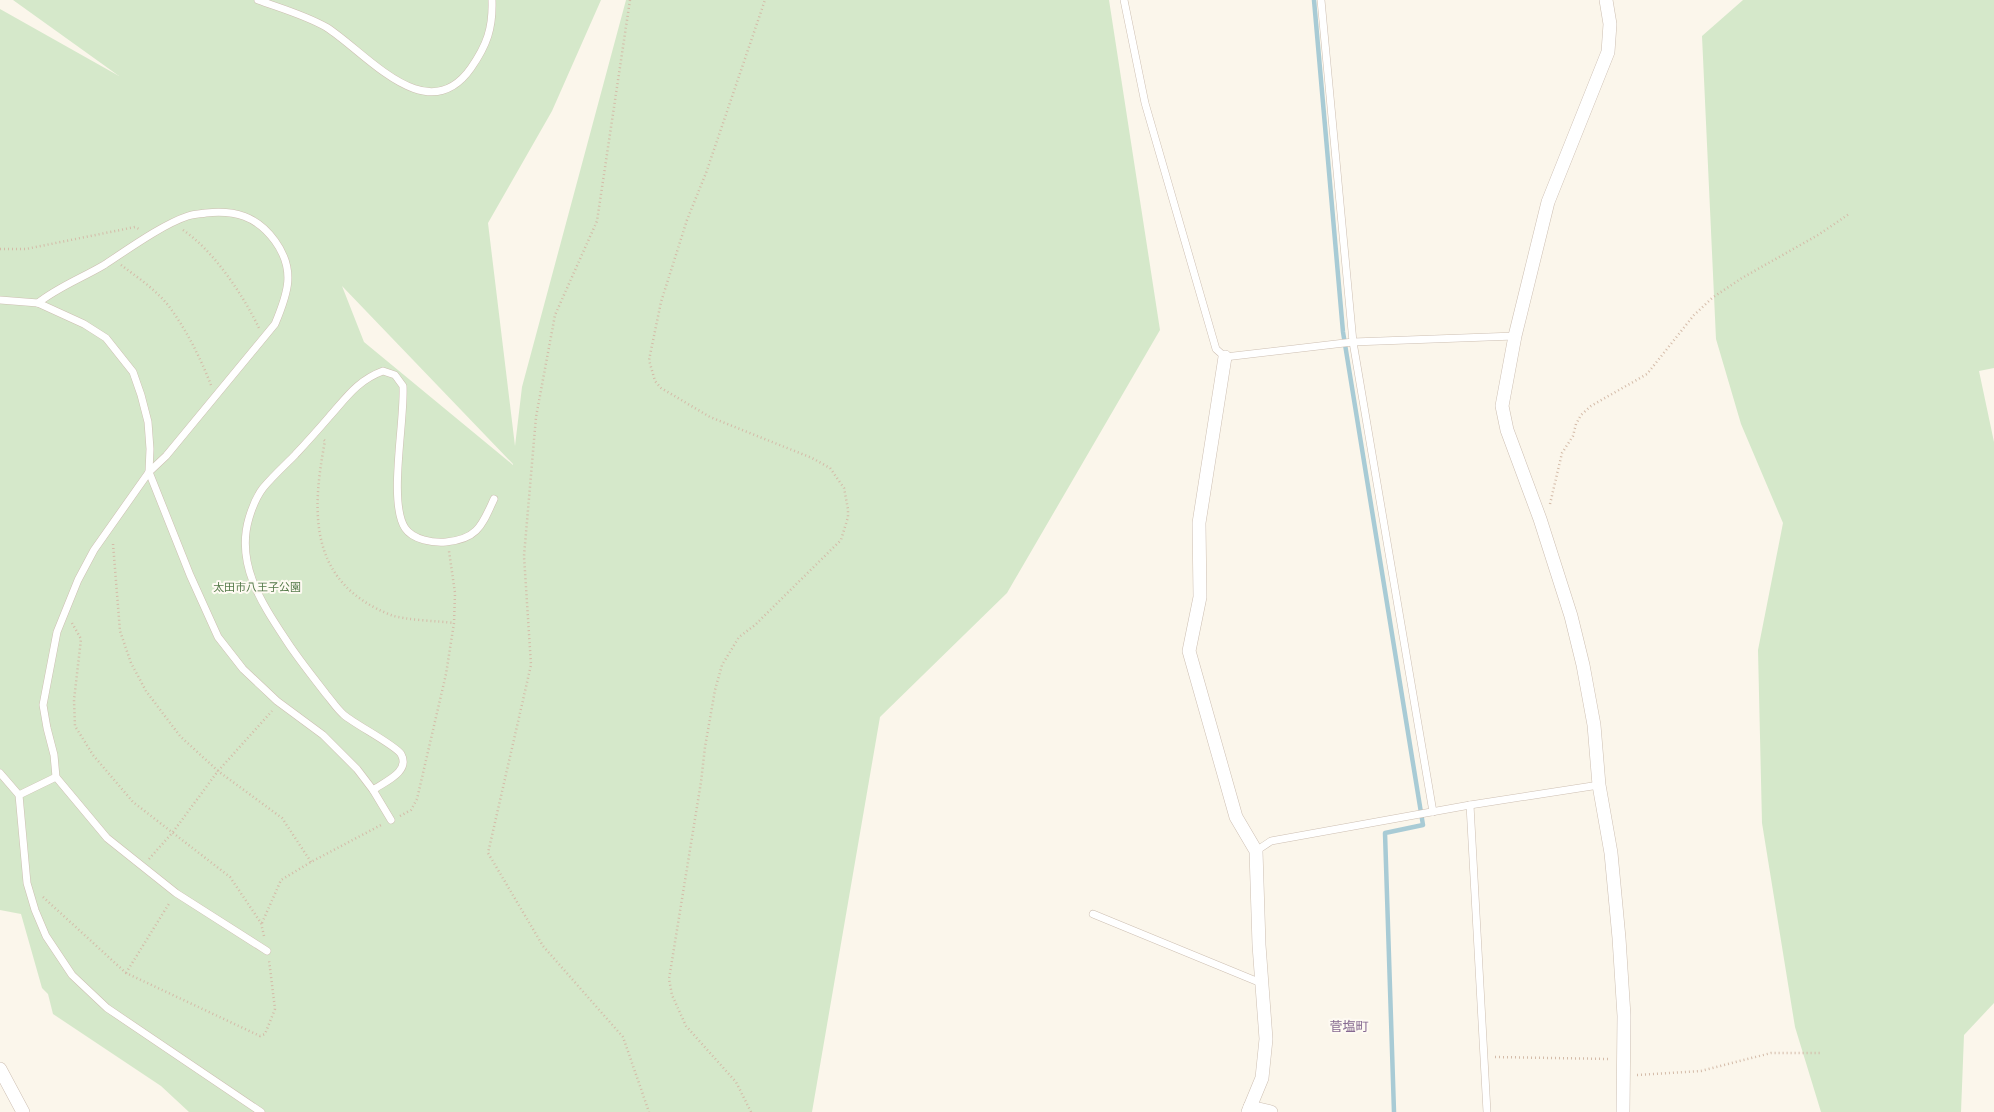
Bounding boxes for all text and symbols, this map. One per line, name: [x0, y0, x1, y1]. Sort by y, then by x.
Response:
park label: 太田市八王子公園: [213, 579, 301, 594]
district label: 菅塩町: [1329, 1017, 1369, 1035]

